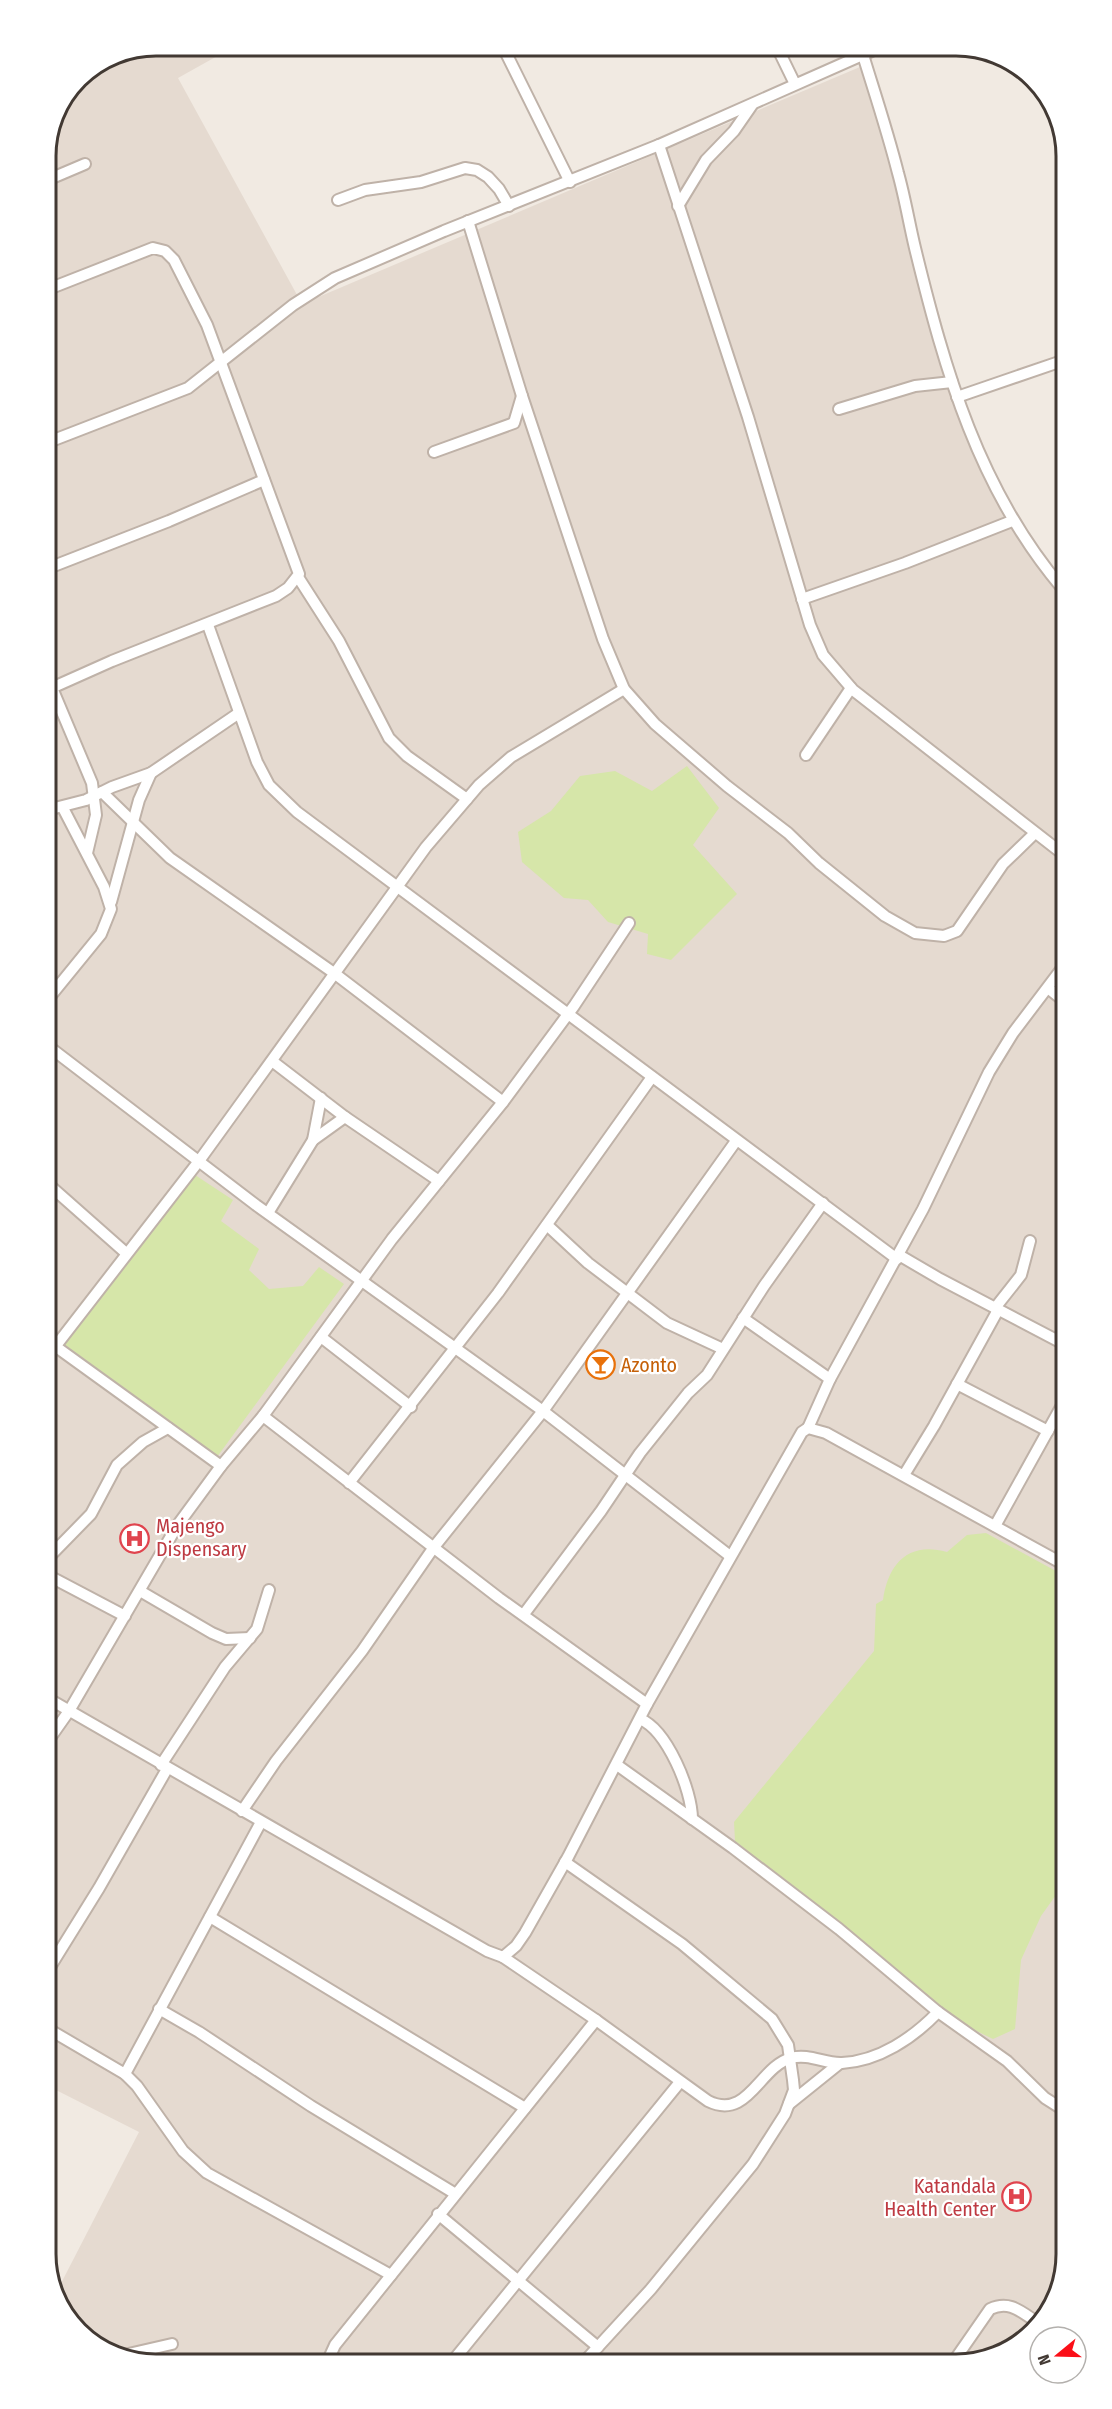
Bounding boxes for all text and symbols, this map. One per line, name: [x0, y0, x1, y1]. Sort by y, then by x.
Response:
bar icon: Azonto: [584, 1349, 616, 1381]
place label: Azonto: [621, 1353, 677, 1377]
place label: Majengo Dispensary: [156, 1514, 246, 1561]
hospital icon: Majengo Dispensary: [119, 1522, 151, 1554]
place label: Katandala Health Center: [884, 2174, 996, 2221]
hospital icon: Katandala Health Center: [1001, 2181, 1033, 2213]
north arrow: [1028, 2325, 1088, 2385]
text: N: [1034, 2352, 1055, 2367]

